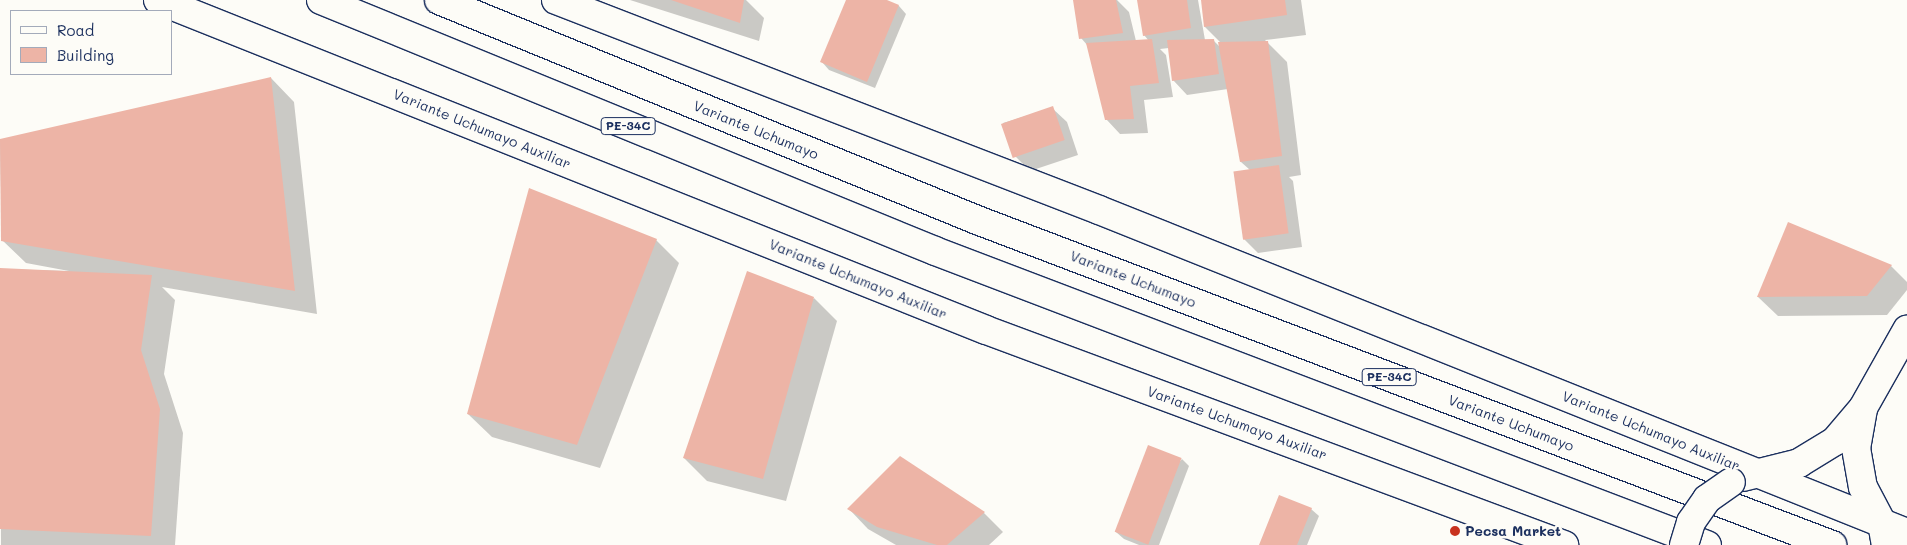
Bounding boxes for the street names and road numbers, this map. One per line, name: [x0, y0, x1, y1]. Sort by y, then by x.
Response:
street label: Variante Uchumayo Auxiliar: [391, 86, 573, 172]
street label: Variante Uchumayo: [691, 97, 821, 163]
road number: PE-34C: [600, 116, 656, 136]
street label: Variante Uchumayo Auxiliar: [767, 236, 949, 322]
street label: Variante Uchumayo: [1068, 247, 1198, 311]
road number: PE-34C: [1362, 368, 1416, 387]
street label: Variante Uchumayo Auxiliar: [1145, 383, 1329, 463]
street label: Variante Uchumayo Auxiliar: [1560, 388, 1742, 474]
street label: Variante Uchumayo: [1446, 391, 1576, 455]

